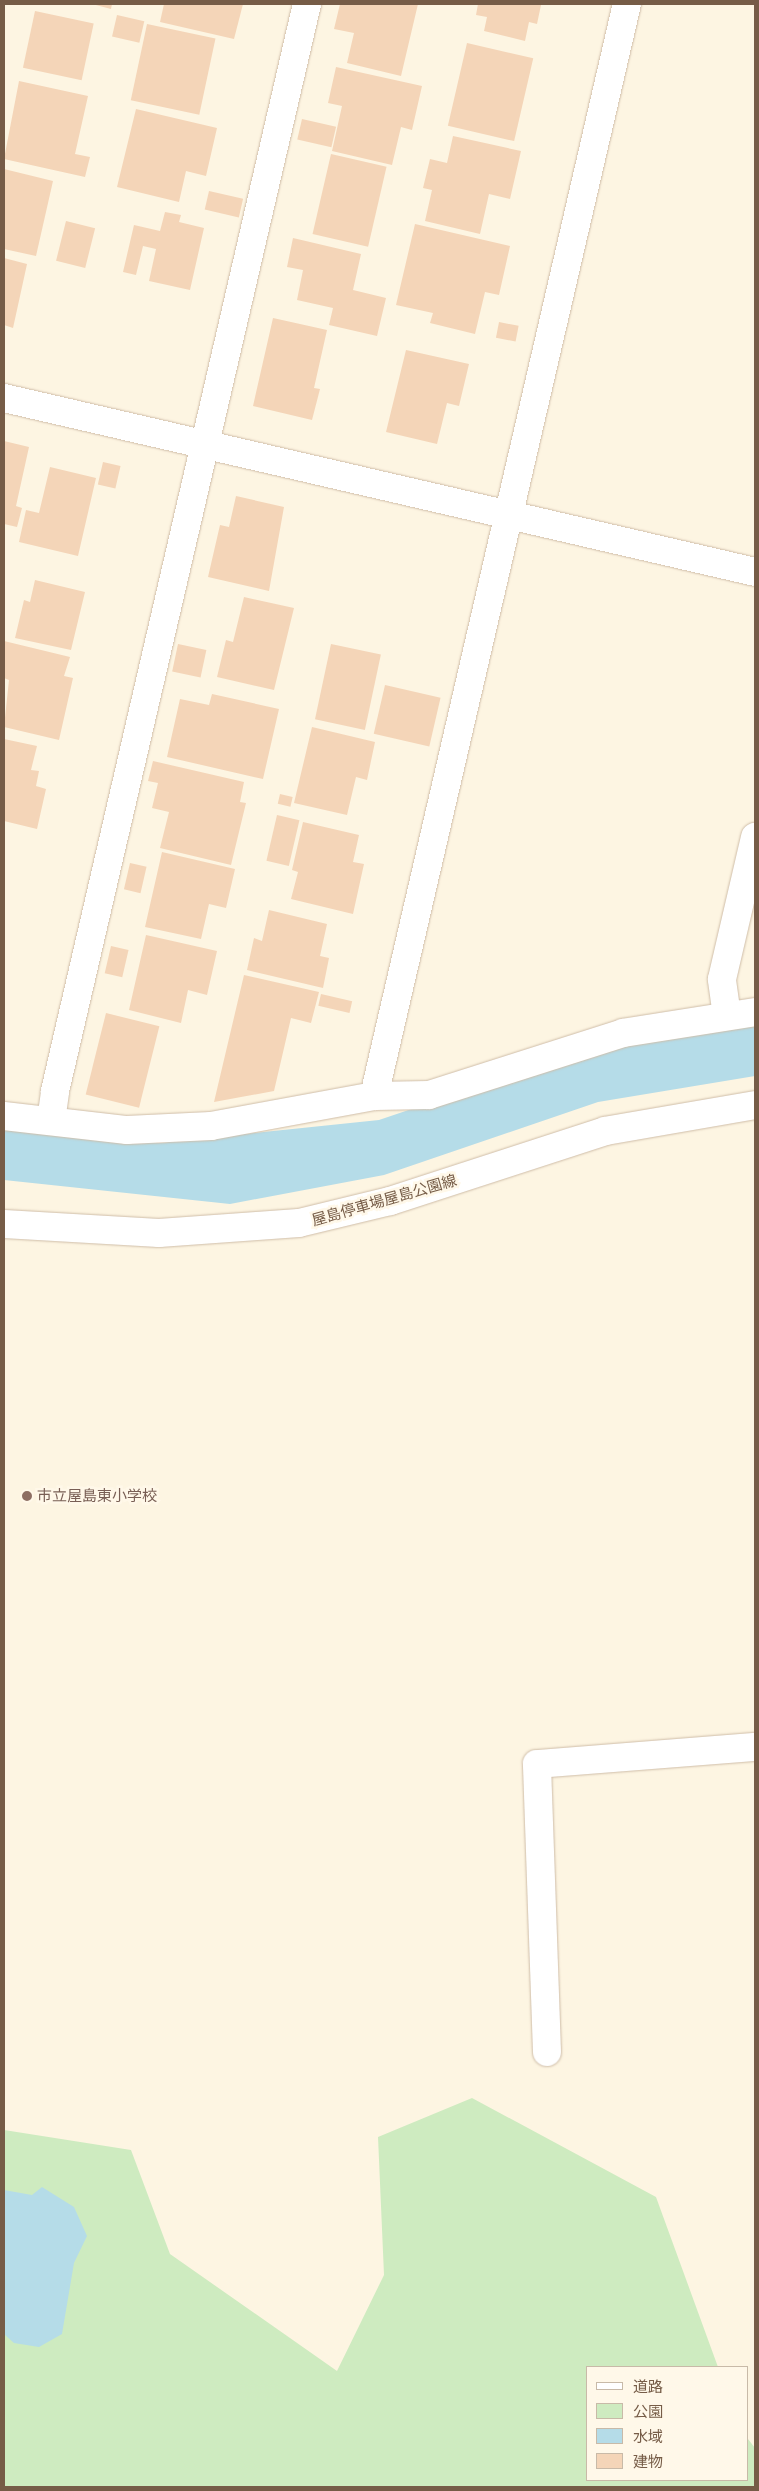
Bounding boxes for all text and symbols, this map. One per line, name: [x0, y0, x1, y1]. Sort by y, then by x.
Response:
street label: 屋島停車場屋島公園線: [309, 1171, 459, 1229]
place label: 市立屋島東小学校: [37, 1487, 157, 1505]
marker: 市立屋島東小学校: [21, 1490, 33, 1502]
legend: [586, 2366, 749, 2481]
text: 道路: [633, 2377, 663, 2395]
text: 公園: [633, 2402, 663, 2420]
text: 水域: [633, 2427, 663, 2445]
text: 建物: [633, 2452, 663, 2470]

